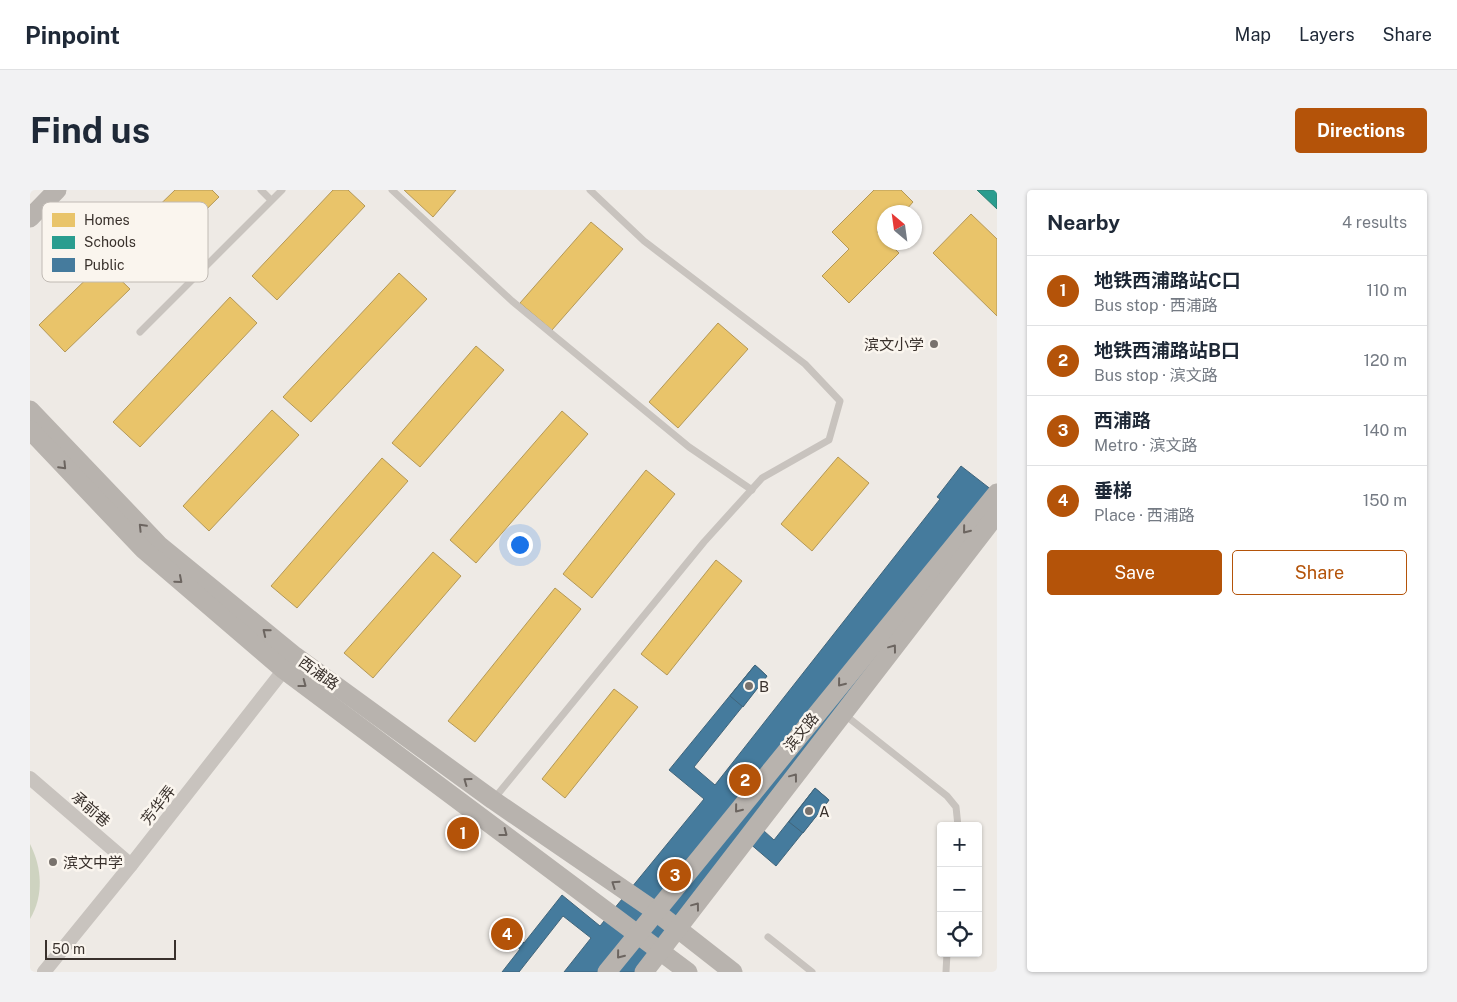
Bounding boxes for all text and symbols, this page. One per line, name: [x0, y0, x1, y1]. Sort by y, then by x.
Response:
text: Pinpoint: [25, 21, 120, 49]
text: Map: [1235, 24, 1271, 45]
text: Layers: [1299, 24, 1355, 45]
text: Share: [1383, 24, 1432, 45]
button: Directions: [1295, 108, 1427, 153]
text: Find us: [30, 110, 150, 151]
legend: [42, 202, 208, 282]
north arrow: [877, 205, 922, 250]
text: Nearby: [1047, 210, 1120, 235]
text: Homes: [84, 212, 130, 228]
text: 4 results: [1342, 213, 1407, 232]
text: Schools: [84, 234, 136, 250]
text: Public: [84, 257, 125, 273]
text: 地铁西浦路站C口: [1094, 269, 1241, 291]
text: 1: [1060, 281, 1066, 300]
text: 110 m: [1366, 281, 1407, 300]
text: Bus stop · 西浦路: [1094, 296, 1218, 315]
place label: 滨文小学: [864, 336, 924, 353]
marker: 滨文小学: [928, 338, 940, 350]
text: 地铁西浦路站B口: [1094, 339, 1240, 361]
text: 2: [1058, 351, 1068, 370]
text: 120 m: [1363, 351, 1407, 370]
text: Bus stop · 滨文路: [1094, 366, 1218, 385]
text: 西浦路: [1094, 409, 1151, 431]
text: 3: [1058, 421, 1068, 440]
text: 140 m: [1363, 421, 1407, 440]
text: Metro · 滨文路: [1094, 436, 1197, 455]
one-way arrow: [57, 460, 66, 469]
text: 垂梯: [1094, 479, 1132, 501]
text: 4: [1058, 491, 1068, 510]
text: 150 m: [1363, 491, 1407, 510]
text: Place · 西浦路: [1094, 506, 1195, 525]
one-way arrow: [139, 524, 148, 533]
one-way arrow: [963, 525, 972, 534]
your location: [507, 532, 533, 558]
button: Save: [1047, 550, 1222, 595]
button: Share: [1232, 550, 1407, 595]
one-way arrow: [173, 574, 182, 582]
one-way arrow: [263, 630, 272, 638]
one-way arrow: [887, 645, 895, 654]
street label: 西浦路: [296, 653, 342, 693]
one-way arrow: [297, 678, 307, 687]
place label: B: [759, 678, 769, 695]
one-way arrow: [838, 678, 847, 687]
marker: B: [743, 680, 755, 692]
street label: 滨文路: [780, 709, 822, 755]
pin: 2: [729, 761, 761, 799]
one-way arrow: [788, 773, 797, 783]
one-way arrow: [463, 778, 473, 787]
street label: 芳华弄: [137, 782, 179, 828]
street label: 承前巷: [68, 788, 114, 830]
one-way arrow: [736, 803, 744, 812]
place label: A: [819, 803, 830, 820]
marker: A: [803, 805, 815, 817]
pin: 1: [447, 814, 479, 852]
map controls: [937, 822, 982, 957]
button: +: [937, 822, 982, 867]
one-way arrow: [498, 828, 507, 836]
place label: 滨文中学: [63, 854, 123, 871]
marker: 滨文中学: [47, 856, 59, 868]
pin: 3: [659, 856, 691, 894]
button: −: [937, 867, 982, 912]
one-way arrow: [611, 880, 620, 890]
one-way arrow: [690, 903, 698, 912]
button: locate: [937, 912, 982, 957]
pin: 4: [491, 915, 523, 953]
scale bar: [45, 937, 176, 960]
text: 50 m: [52, 941, 85, 957]
one-way arrow: [617, 949, 625, 958]

